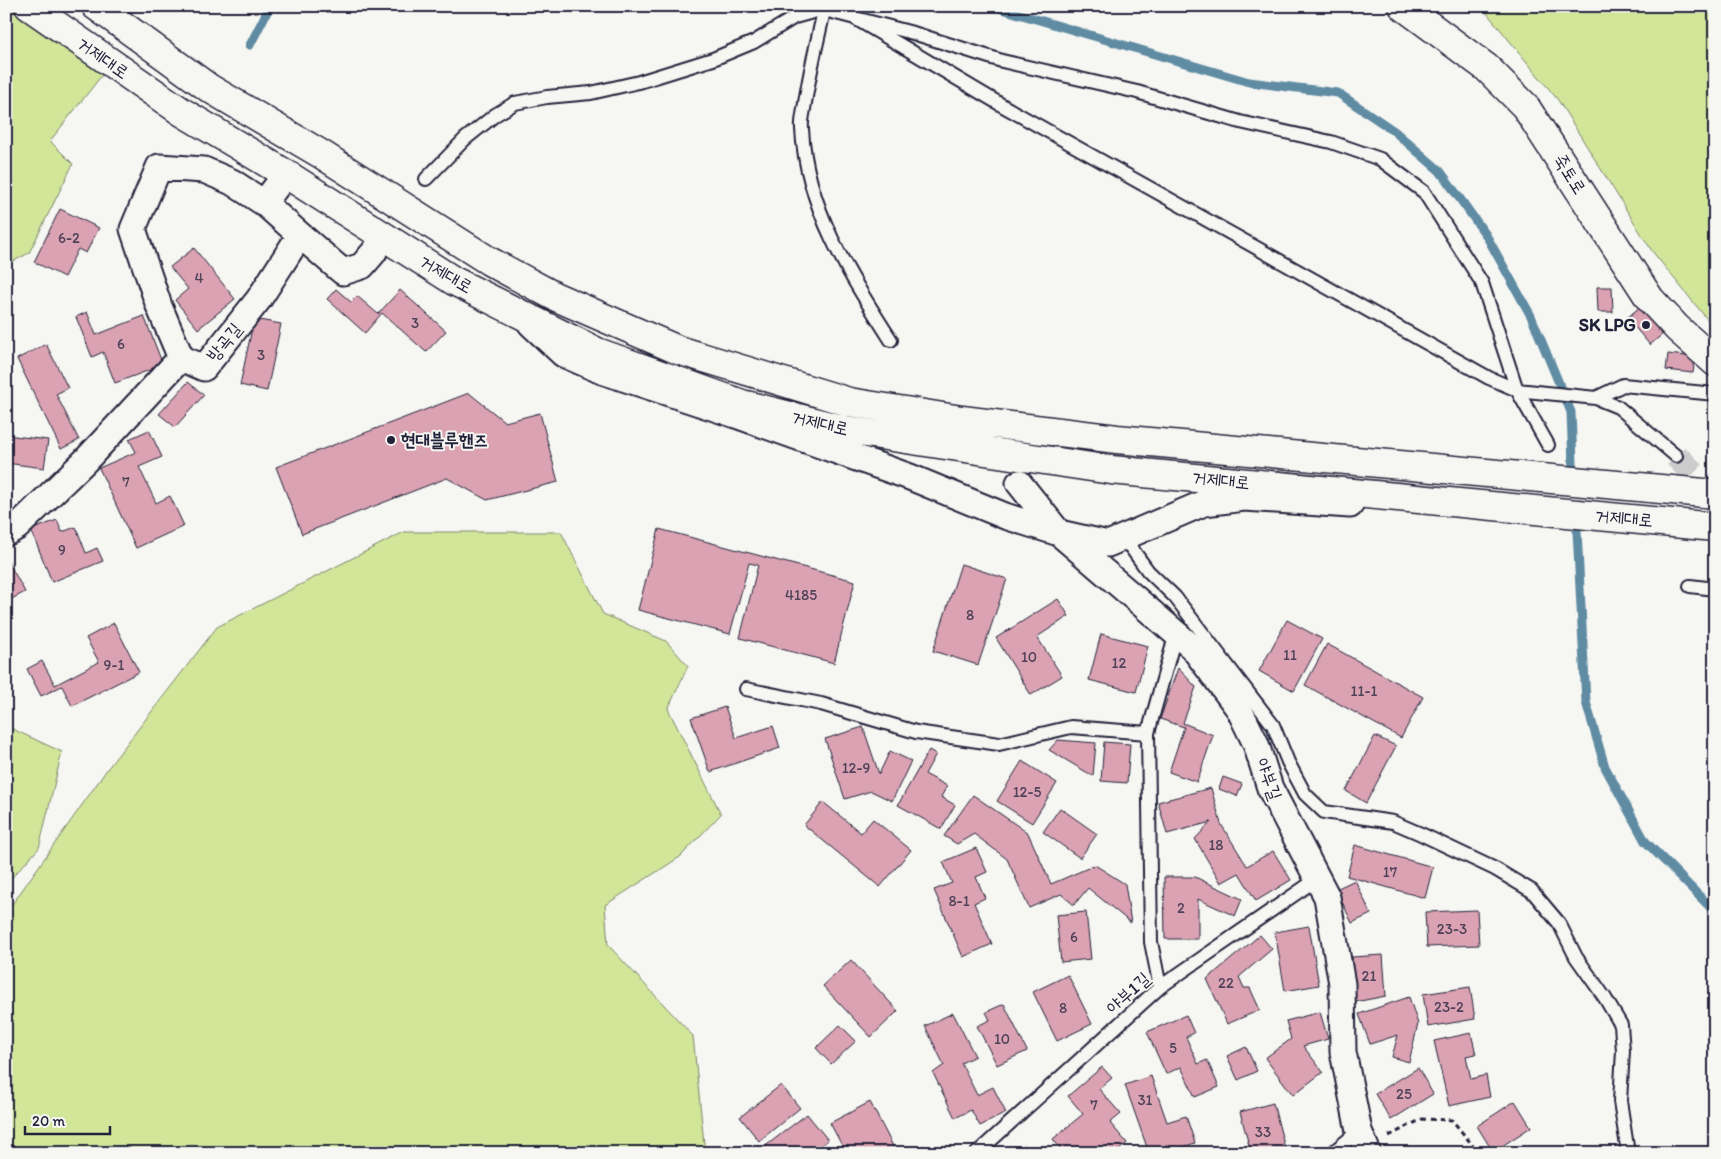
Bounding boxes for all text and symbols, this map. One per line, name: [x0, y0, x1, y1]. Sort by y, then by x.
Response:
street label: 거제대로: [73, 32, 133, 84]
street label: 죽토로: [1549, 150, 1591, 198]
house number: 6-2: [58, 229, 80, 247]
street label: 거제대로: [415, 250, 477, 298]
house number: 4: [194, 269, 204, 287]
house number: 3: [411, 314, 419, 332]
place label: SK LPG: [1579, 314, 1636, 336]
street label: 방곡길: [202, 318, 247, 366]
marker: SK LPG: [1640, 319, 1652, 331]
house number: 6: [117, 335, 125, 353]
house number: 3: [257, 346, 265, 364]
street label: 거제대로: [789, 406, 851, 440]
place label: 현대블루핸즈: [401, 429, 488, 451]
marker: 현대블루핸즈: [385, 434, 397, 446]
street label: 거제대로: [1191, 466, 1251, 494]
house number: 7: [122, 473, 130, 491]
street label: 거제대로: [1594, 505, 1654, 531]
house number: 9: [58, 541, 66, 559]
house number: 4185: [785, 586, 817, 604]
house number: 8: [966, 606, 974, 624]
house number: 11: [1283, 646, 1297, 664]
house number: 10: [1021, 648, 1037, 666]
house number: 12: [1112, 654, 1127, 672]
house number: 9-1: [104, 656, 124, 674]
house number: 11-1: [1351, 682, 1377, 700]
street label: 야부길: [1251, 755, 1287, 804]
house number: 12-9: [842, 759, 871, 777]
house number: 12-5: [1013, 783, 1041, 801]
house number: 18: [1208, 836, 1224, 854]
house number: 17: [1383, 863, 1398, 881]
house number: 8-1: [948, 892, 970, 910]
house number: 2: [1177, 899, 1185, 917]
house number: 23-3: [1437, 920, 1467, 938]
house number: 6: [1070, 928, 1078, 946]
street label: 야부1길: [1101, 967, 1155, 1019]
house number: 21: [1362, 967, 1376, 985]
house number: 22: [1218, 974, 1234, 992]
house number: 23-2: [1434, 998, 1464, 1016]
house number: 8: [1059, 999, 1067, 1017]
house number: 10: [994, 1030, 1010, 1048]
house number: 5: [1169, 1039, 1177, 1057]
house number: 25: [1396, 1085, 1412, 1103]
house number: 31: [1137, 1091, 1153, 1109]
house number: 7: [1090, 1096, 1098, 1114]
scale bar: [25, 1104, 110, 1136]
text: 20 m: [32, 1112, 66, 1130]
house number: 33: [1255, 1123, 1271, 1141]

